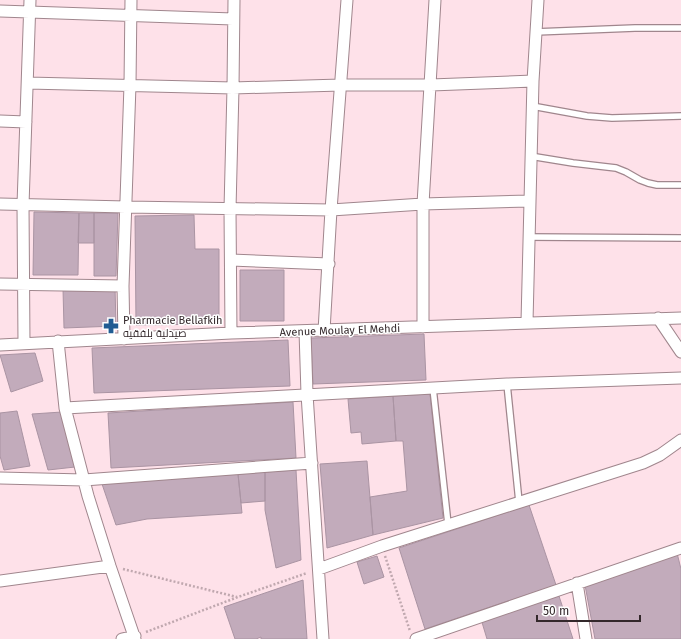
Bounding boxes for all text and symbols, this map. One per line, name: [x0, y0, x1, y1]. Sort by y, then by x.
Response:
place label: Pharmacie Bellafkih صيدلية بلفقيه: [123, 314, 222, 340]
pharmacy icon: Pharmacie Bellafkih صيدلية بلفقيه: [102, 317, 120, 335]
street label: Avenue Moulay El Mehdi: [279, 322, 401, 339]
scale bar: [537, 597, 640, 623]
text: 50 m: [543, 604, 569, 618]

